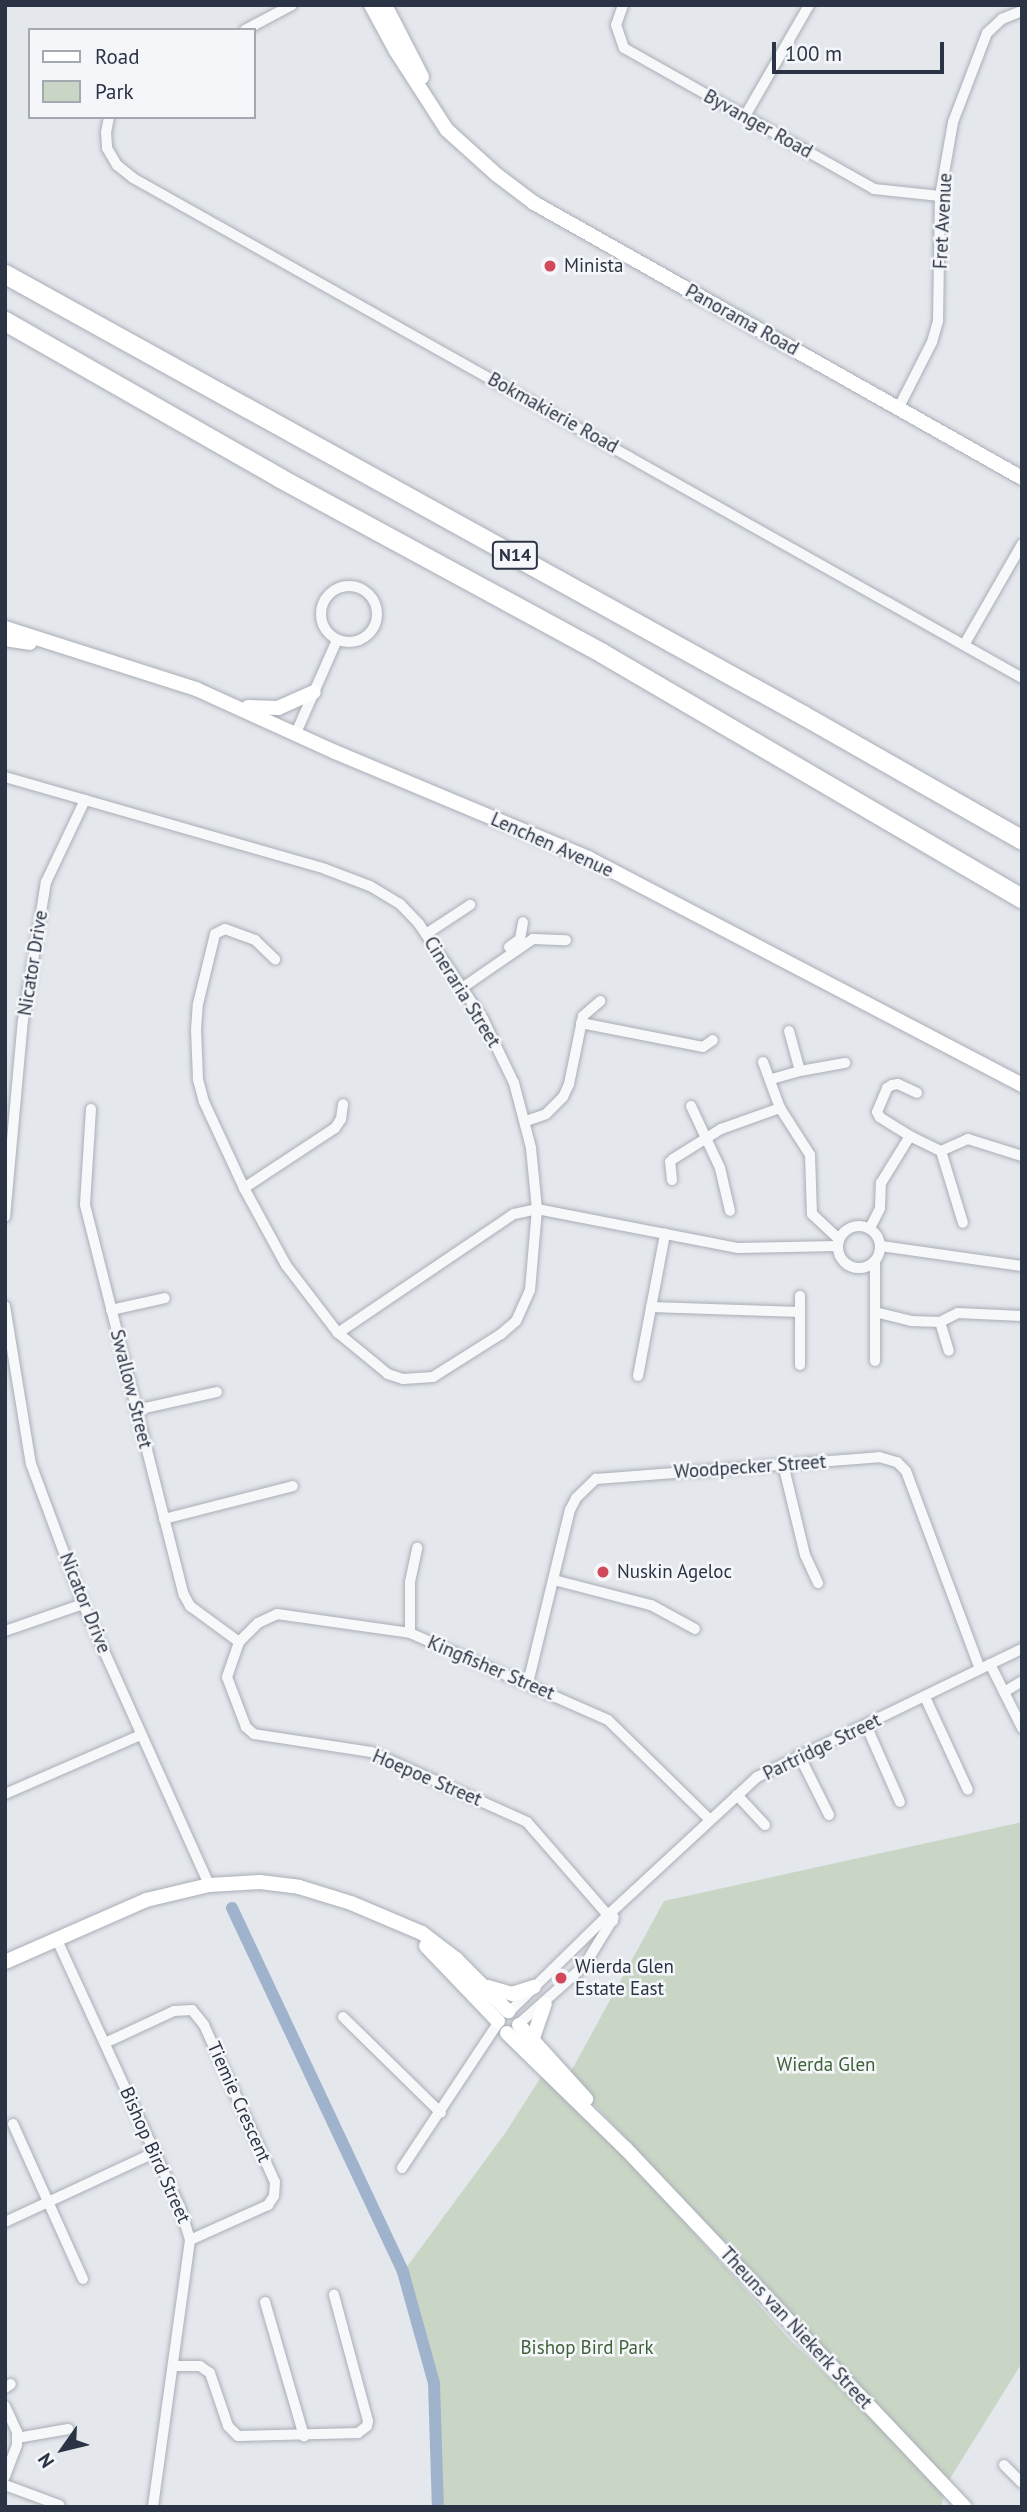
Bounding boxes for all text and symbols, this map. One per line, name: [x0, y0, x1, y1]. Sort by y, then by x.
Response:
legend: [28, 28, 256, 119]
scale bar: [775, 28, 946, 72]
text: 100 m: [785, 40, 842, 67]
text: Road: [95, 43, 139, 70]
text: Park: [95, 78, 134, 105]
street label: Byvanger Road: [700, 85, 816, 163]
street label: Fret Avenue: [929, 172, 957, 270]
place label: Minista: [564, 255, 623, 277]
marker: Minista: [542, 258, 558, 274]
street label: Panorama Road: [681, 279, 803, 361]
street label: Bokmakierie Road: [484, 368, 622, 458]
road number: N14: [490, 540, 540, 570]
street label: Lenchen Avenue: [487, 808, 617, 882]
street label: Nicator Drive: [13, 909, 53, 1017]
street label: Cineraria Street: [419, 932, 505, 1052]
street label: Swallow Street: [105, 1327, 157, 1451]
street label: Woodpecker Street: [673, 1450, 827, 1484]
street label: Nicator Drive: [55, 1549, 115, 1657]
place label: Nuskin Ageloc: [617, 1561, 733, 1583]
marker: Nuskin Ageloc: [595, 1564, 611, 1580]
street label: Kingfisher Street: [424, 1631, 558, 1705]
street label: Partridge Street: [759, 1709, 885, 1785]
street label: Hoepoe Street: [369, 1745, 485, 1811]
place label: Wierda Glen Estate East: [575, 1956, 674, 2000]
marker: Wierda Glen Estate East: [553, 1970, 569, 1986]
street label: Tiemie Crescent: [202, 2038, 276, 2166]
park label: Wierda Glen: [777, 2054, 875, 2076]
street label: Bishop Bird Street: [115, 2083, 195, 2227]
street label: Theuns van Niekerk Street: [715, 2242, 877, 2414]
park label: Bishop Bird Park: [521, 2337, 653, 2359]
north arrow: [28, 2414, 98, 2484]
text: N: [32, 2449, 59, 2473]

